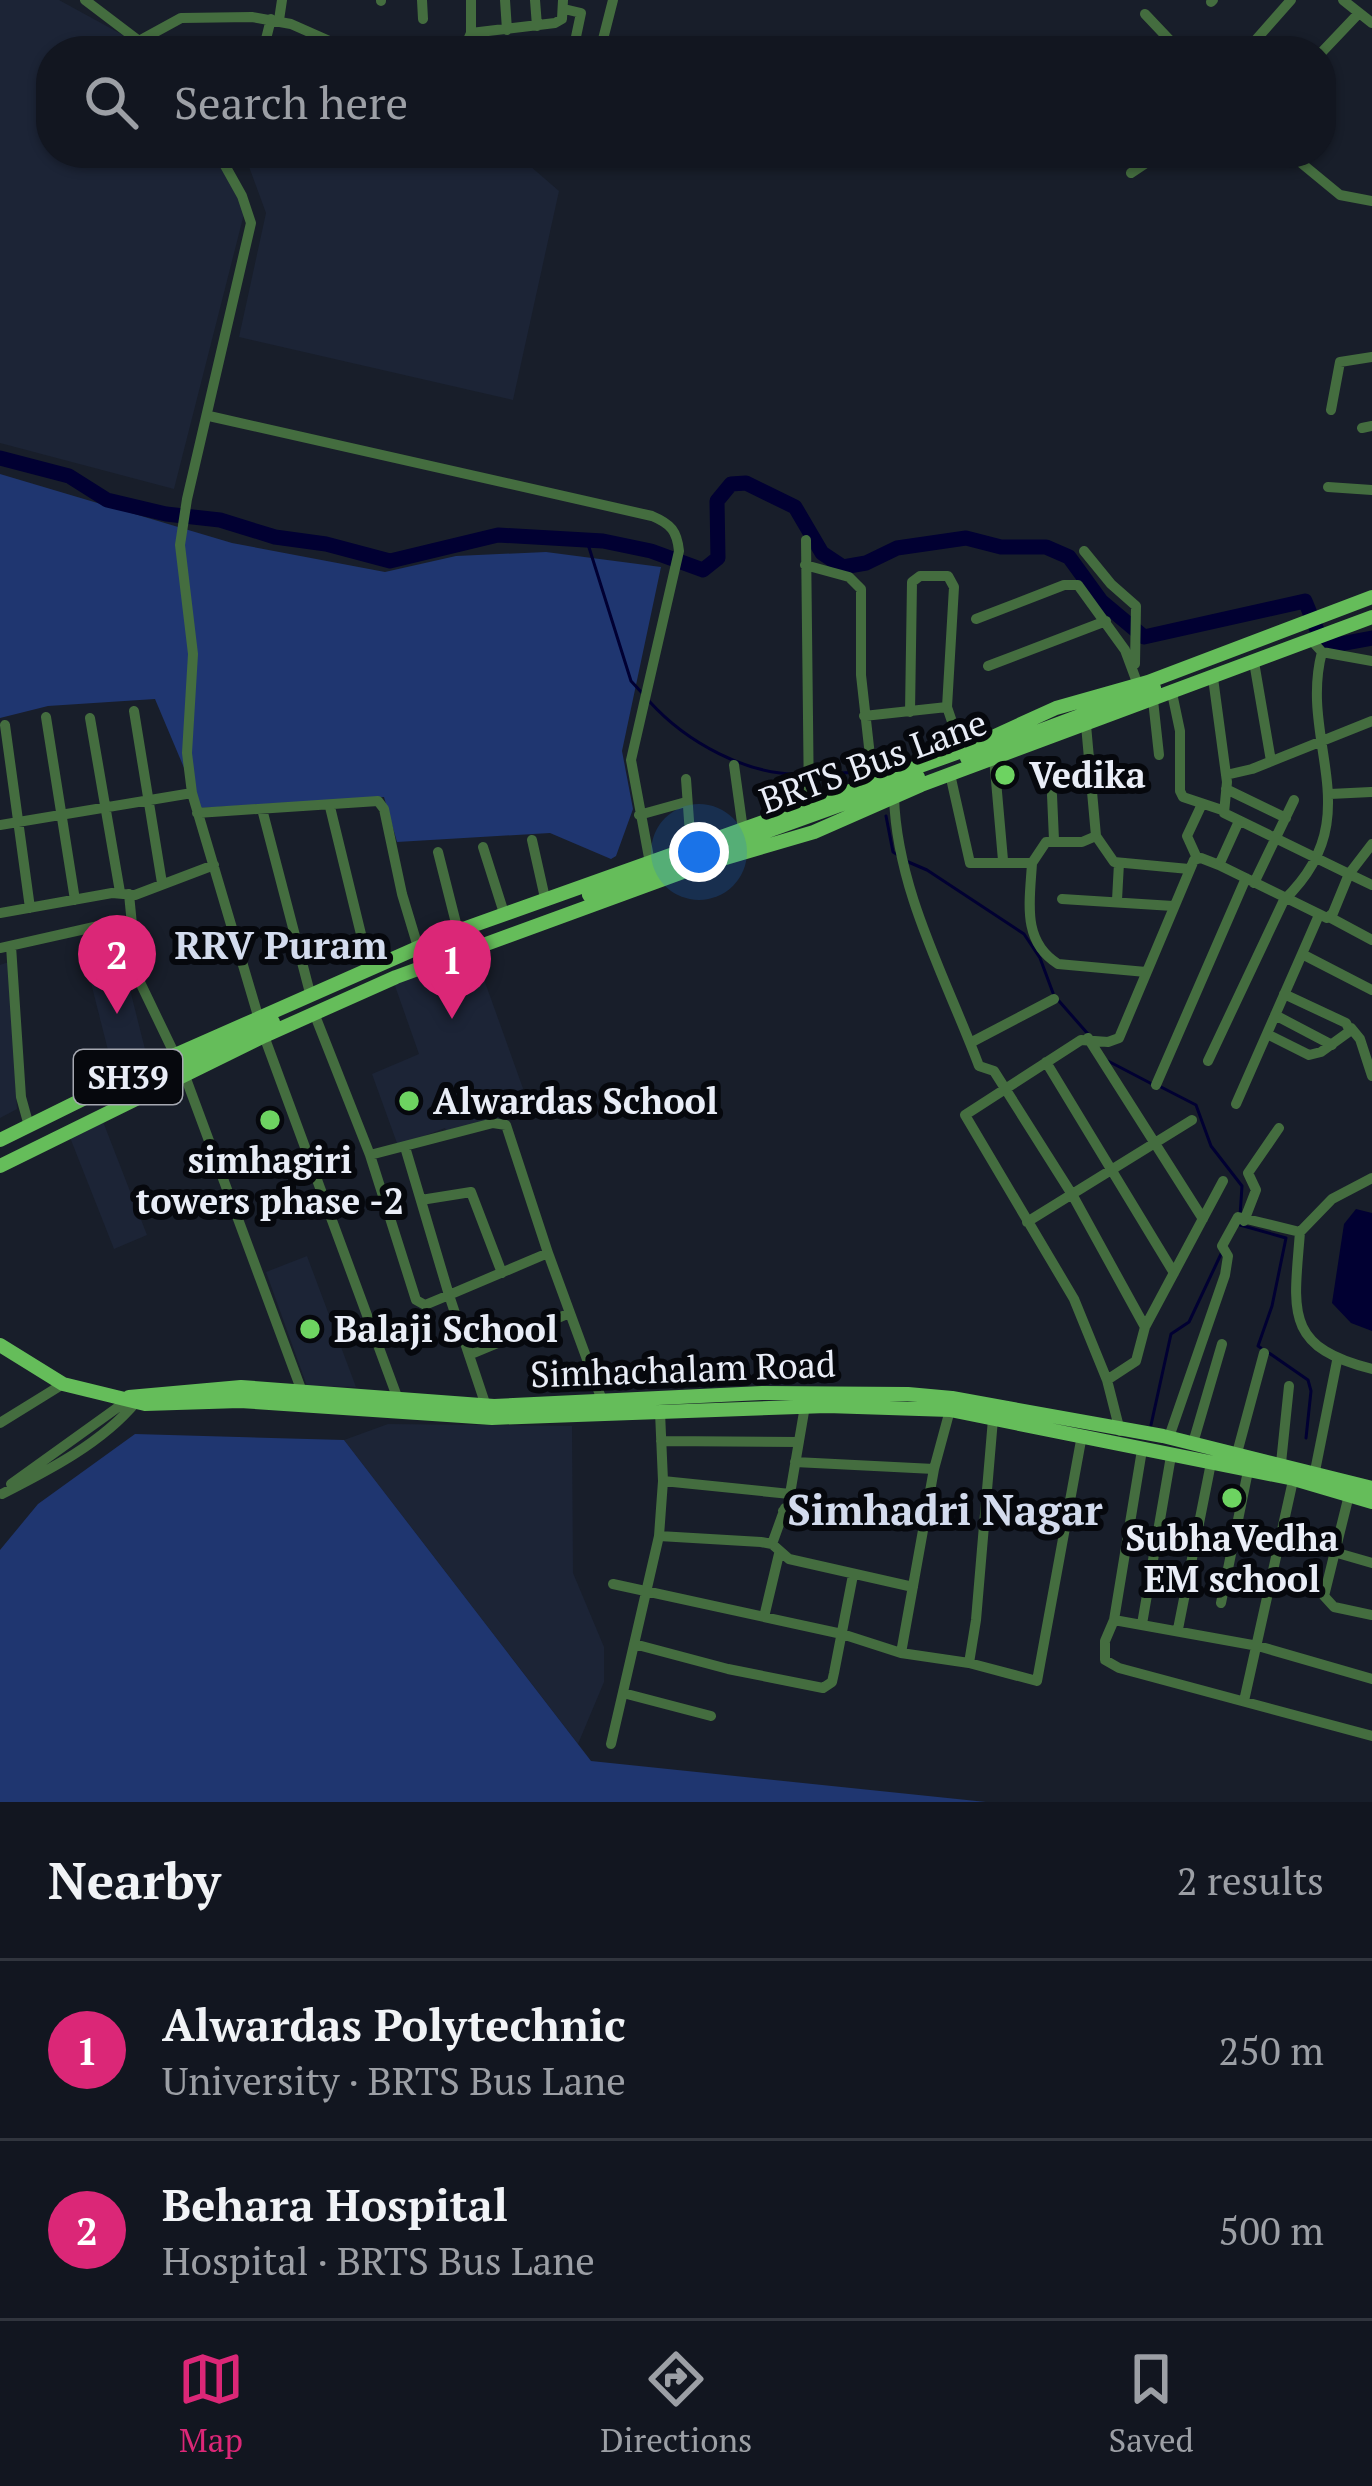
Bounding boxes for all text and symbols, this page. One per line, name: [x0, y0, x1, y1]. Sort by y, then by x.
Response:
search box: [36, 36, 1336, 168]
icon: search: [78, 69, 144, 135]
text: Search here: [174, 72, 408, 132]
street label: BRTS Bus Lane: [753, 698, 993, 823]
place label: Vedika: [1029, 751, 1146, 798]
marker: Vedika: [992, 762, 1018, 788]
your location: [669, 822, 729, 882]
pin: 2: [78, 915, 156, 1014]
district label: RRV Puram: [174, 918, 388, 970]
pin: 1: [413, 920, 491, 1019]
road number: SH39: [74, 1050, 182, 1104]
place label: Alwardas School: [433, 1077, 718, 1124]
marker: Alwardas School: [396, 1088, 422, 1114]
marker: simhagiri towers phase -2: [257, 1107, 283, 1133]
place label: simhagiri towers phase -2: [136, 1136, 404, 1224]
place label: Balaji School: [334, 1305, 558, 1352]
marker: Balaji School: [297, 1316, 323, 1342]
street label: Simhachalam Road: [529, 1340, 837, 1397]
district label: Simhadri Nagar: [787, 1481, 1103, 1537]
marker: SubhaVedha EM school: [1219, 1485, 1245, 1511]
place label: SubhaVedha EM school: [1125, 1514, 1339, 1602]
text: Nearby: [48, 1846, 221, 1914]
text: 2 results: [1177, 1854, 1324, 1906]
text: Alwardas Polytechnic: [162, 1994, 626, 2054]
text: 1: [76, 2024, 98, 2076]
text: 250 m: [1219, 2024, 1324, 2076]
text: University · BRTS Bus Lane: [162, 2054, 626, 2106]
text: Behara Hospital: [162, 2174, 508, 2234]
text: 2: [76, 2204, 98, 2256]
text: 500 m: [1219, 2204, 1324, 2256]
text: Hospital · BRTS Bus Lane: [162, 2234, 595, 2286]
tab: Map: [178, 2346, 244, 2461]
tab: Directions: [600, 2346, 752, 2461]
tab: Saved: [1109, 2346, 1194, 2461]

